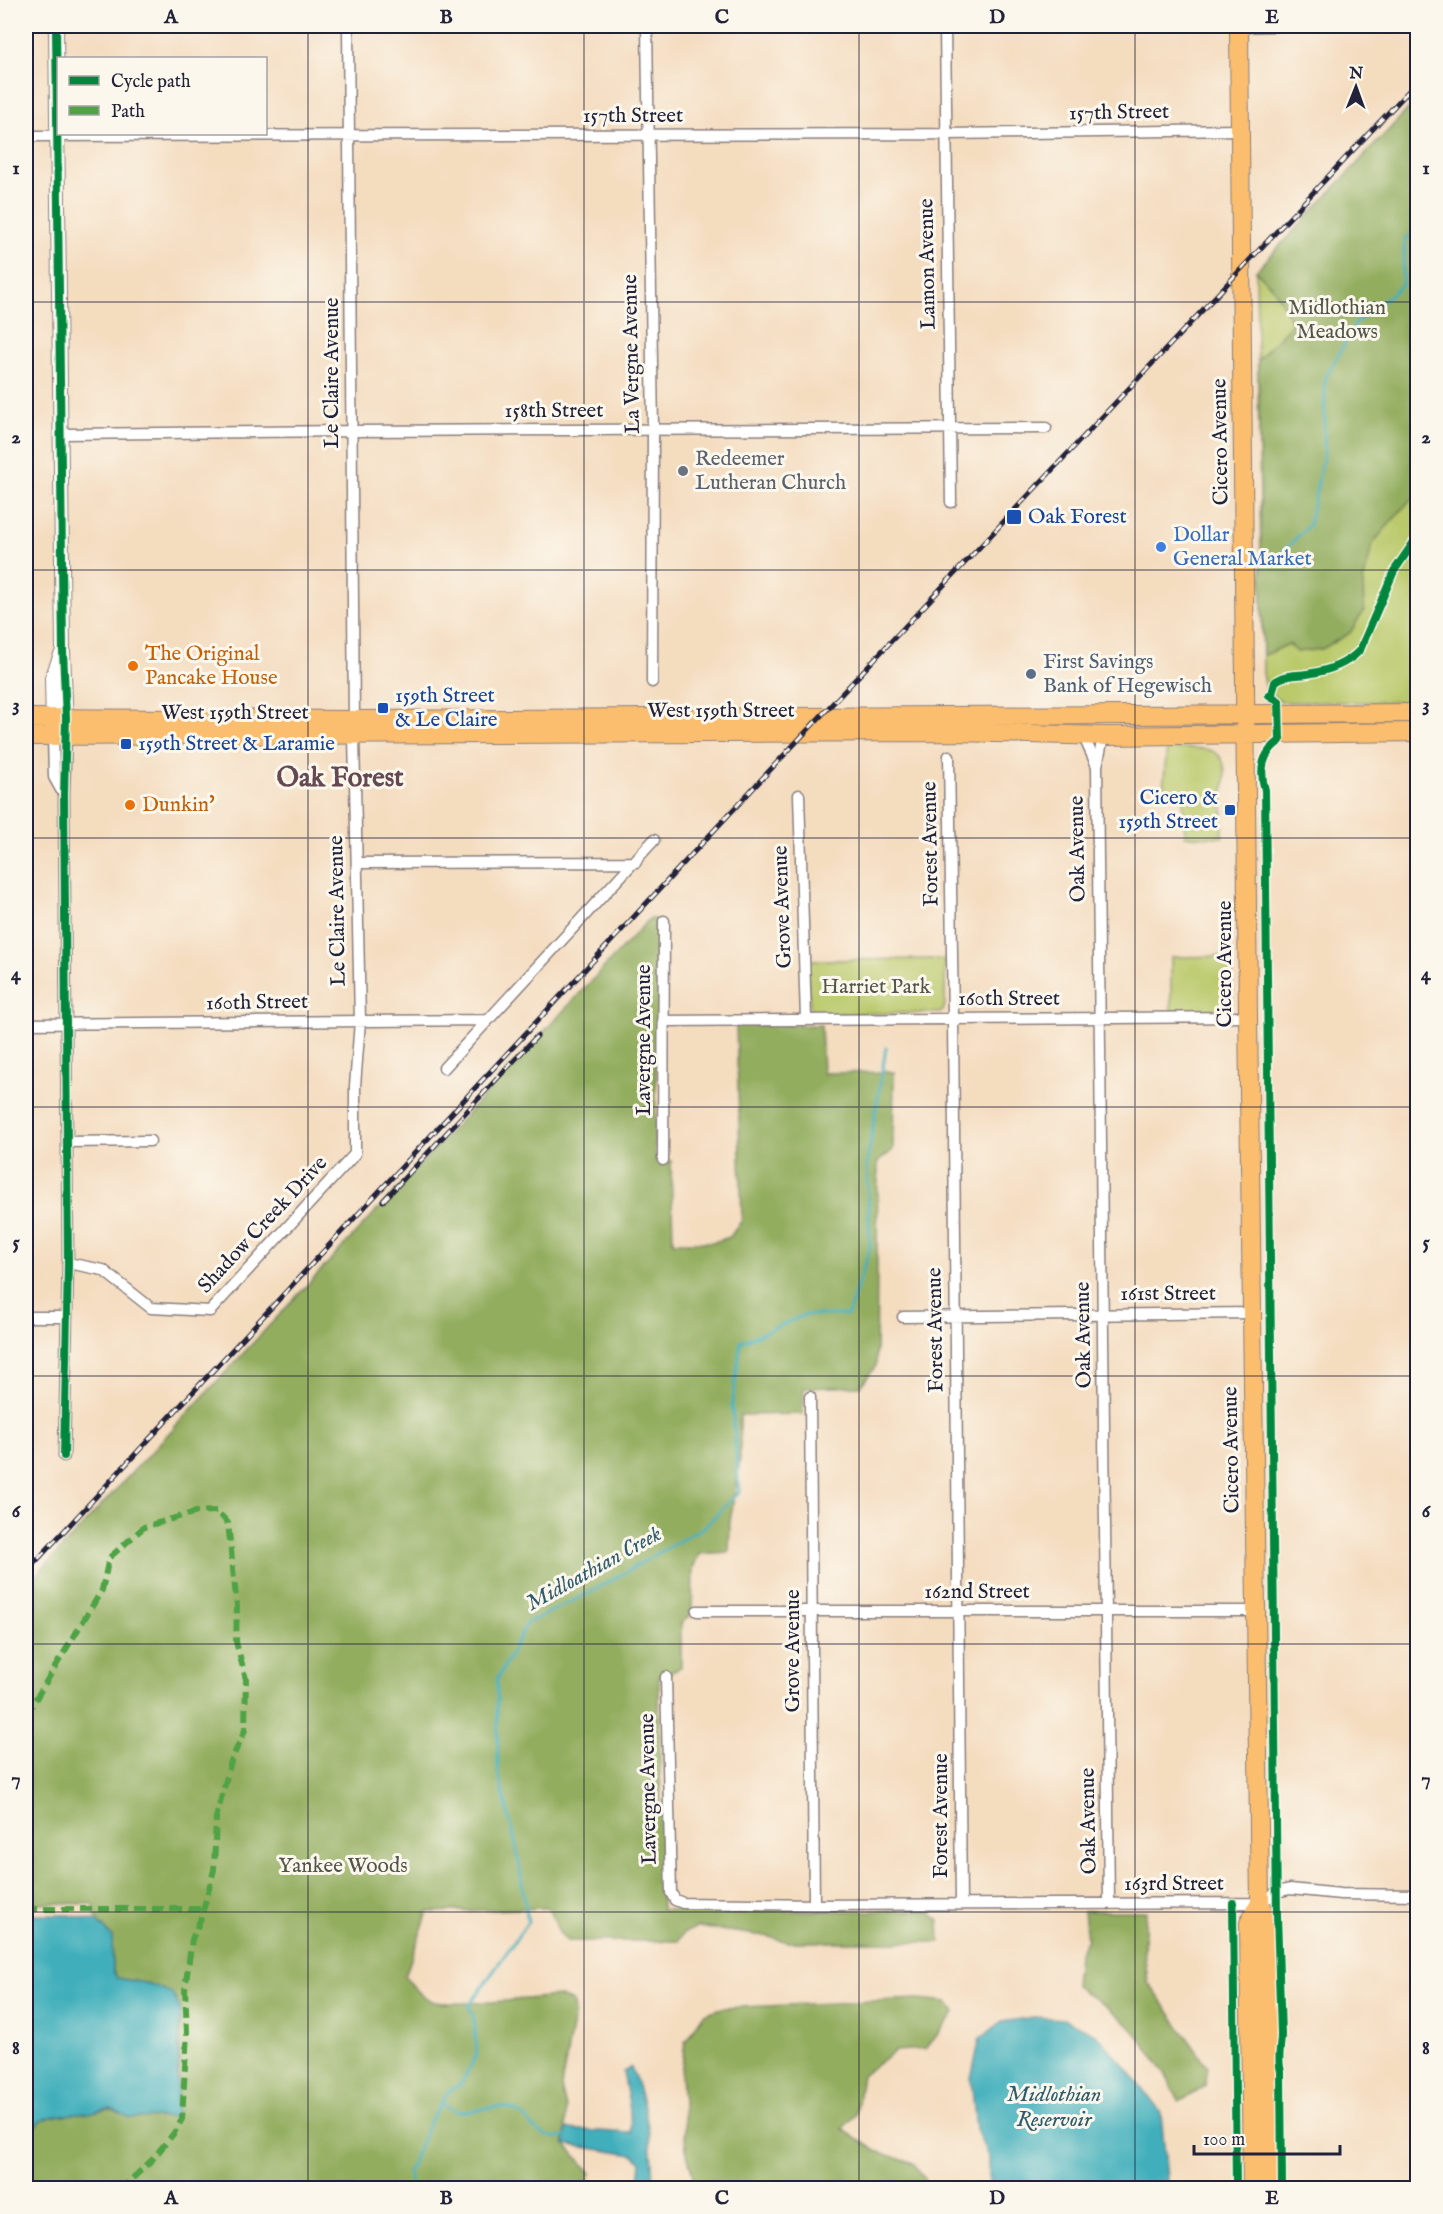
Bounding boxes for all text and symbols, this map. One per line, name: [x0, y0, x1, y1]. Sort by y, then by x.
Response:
text: A: [163, 5, 179, 30]
text: B: [439, 5, 453, 30]
text: C: [715, 5, 729, 30]
text: D: [989, 5, 1005, 30]
text: E: [1265, 5, 1279, 30]
legend: [57, 57, 267, 135]
north arrow: [1326, 57, 1386, 117]
text: N: [1348, 64, 1363, 84]
text: Cycle path: [111, 71, 191, 94]
street label: 157th Street: [1069, 99, 1169, 127]
text: Path: [111, 101, 145, 124]
street label: 157th Street: [583, 103, 683, 130]
text: 1: [12, 156, 20, 181]
text: 1: [1422, 156, 1430, 181]
street label: Lamon Avenue: [913, 198, 943, 330]
street label: La Vergne Avenue: [617, 274, 647, 434]
park label: Midlothian Meadows: [1288, 295, 1386, 346]
street label: Le Claire Avenue: [319, 297, 346, 448]
street label: Cicero Avenue: [1206, 378, 1236, 506]
street label: 158th Street: [505, 398, 603, 425]
text: 2: [11, 425, 21, 450]
text: 2: [1421, 425, 1431, 450]
place label: Redeemer Lutheran Church: [695, 446, 846, 497]
marker: Redeemer Lutheran Church: [676, 464, 690, 478]
place label: Oak Forest: [1028, 504, 1127, 531]
marker: Oak Forest: [1005, 508, 1023, 526]
place label: Dollar General Market: [1173, 522, 1312, 573]
marker: Dollar General Market: [1154, 540, 1168, 554]
place label: The Original Pancake House: [145, 641, 278, 692]
place label: First Savings Bank of Hegewisch: [1043, 649, 1212, 700]
marker: The Original Pancake House: [126, 659, 140, 673]
marker: First Savings Bank of Hegewisch: [1024, 667, 1038, 681]
place label: 159th Street & Le Claire: [395, 683, 498, 734]
text: 3: [12, 693, 20, 718]
text: 3: [1422, 693, 1430, 718]
street label: West 159th Street: [647, 698, 795, 725]
street label: West 159th Street: [161, 700, 309, 727]
marker: 159th Street & Le Claire: [376, 701, 390, 715]
place label: 159th Street & Laramie: [138, 731, 335, 758]
marker: 159th Street & Laramie: [119, 737, 133, 751]
district label: Oak Forest: [277, 762, 404, 796]
street label: Forest Avenue: [916, 781, 946, 907]
place label: Cicero & 159th Street: [1118, 785, 1218, 836]
place label: Dunkin': [142, 792, 215, 819]
street label: Oak Avenue: [1064, 795, 1092, 902]
marker: Dunkin': [123, 798, 137, 812]
marker: Cicero & 159th Street: [1223, 803, 1237, 817]
street label: Le Claire Avenue: [323, 835, 353, 987]
street label: Grove Avenue: [767, 845, 799, 969]
street label: Cicero Avenue: [1212, 900, 1239, 1027]
text: 4: [11, 962, 22, 987]
text: 4: [1421, 962, 1432, 987]
street label: Lavergne Avenue: [631, 964, 658, 1116]
park label: Harriet Park: [821, 974, 931, 1001]
street label: 160th Street: [958, 986, 1060, 1013]
street label: 160th Street: [206, 989, 308, 1017]
street label: Shadow Creek Drive: [192, 1150, 334, 1299]
text: 5: [12, 1230, 20, 1255]
text: 5: [1422, 1230, 1430, 1255]
street label: Forest Avenue: [921, 1267, 951, 1393]
street label: Oak Avenue: [1070, 1281, 1098, 1388]
street label: 161st Street: [1120, 1281, 1216, 1308]
street label: Cicero Avenue: [1217, 1386, 1247, 1514]
text: 6: [12, 1499, 22, 1524]
text: 6: [1422, 1499, 1432, 1524]
water label: Midloathian Creek: [521, 1520, 667, 1618]
street label: 162nd Street: [924, 1579, 1030, 1606]
street label: Grove Avenue: [780, 1589, 807, 1713]
street label: Lavergne Avenue: [634, 1713, 664, 1865]
street label: Forest Avenue: [928, 1753, 955, 1879]
text: 7: [11, 1767, 21, 1792]
street label: Oak Avenue: [1075, 1767, 1103, 1874]
text: 7: [1421, 1767, 1431, 1792]
park label: Yankee Woods: [278, 1853, 408, 1880]
street label: 163rd Street: [1124, 1871, 1224, 1898]
text: 8: [12, 2036, 20, 2061]
text: 8: [1422, 2036, 1430, 2061]
water label: Midlothian Reservoir: [1007, 2081, 1101, 2134]
scale bar: [1194, 2118, 1340, 2156]
text: 100 m: [1203, 2129, 1245, 2152]
text: A: [163, 2186, 179, 2211]
text: B: [439, 2186, 453, 2211]
text: C: [715, 2186, 729, 2211]
text: D: [989, 2186, 1005, 2211]
text: E: [1265, 2186, 1279, 2211]

